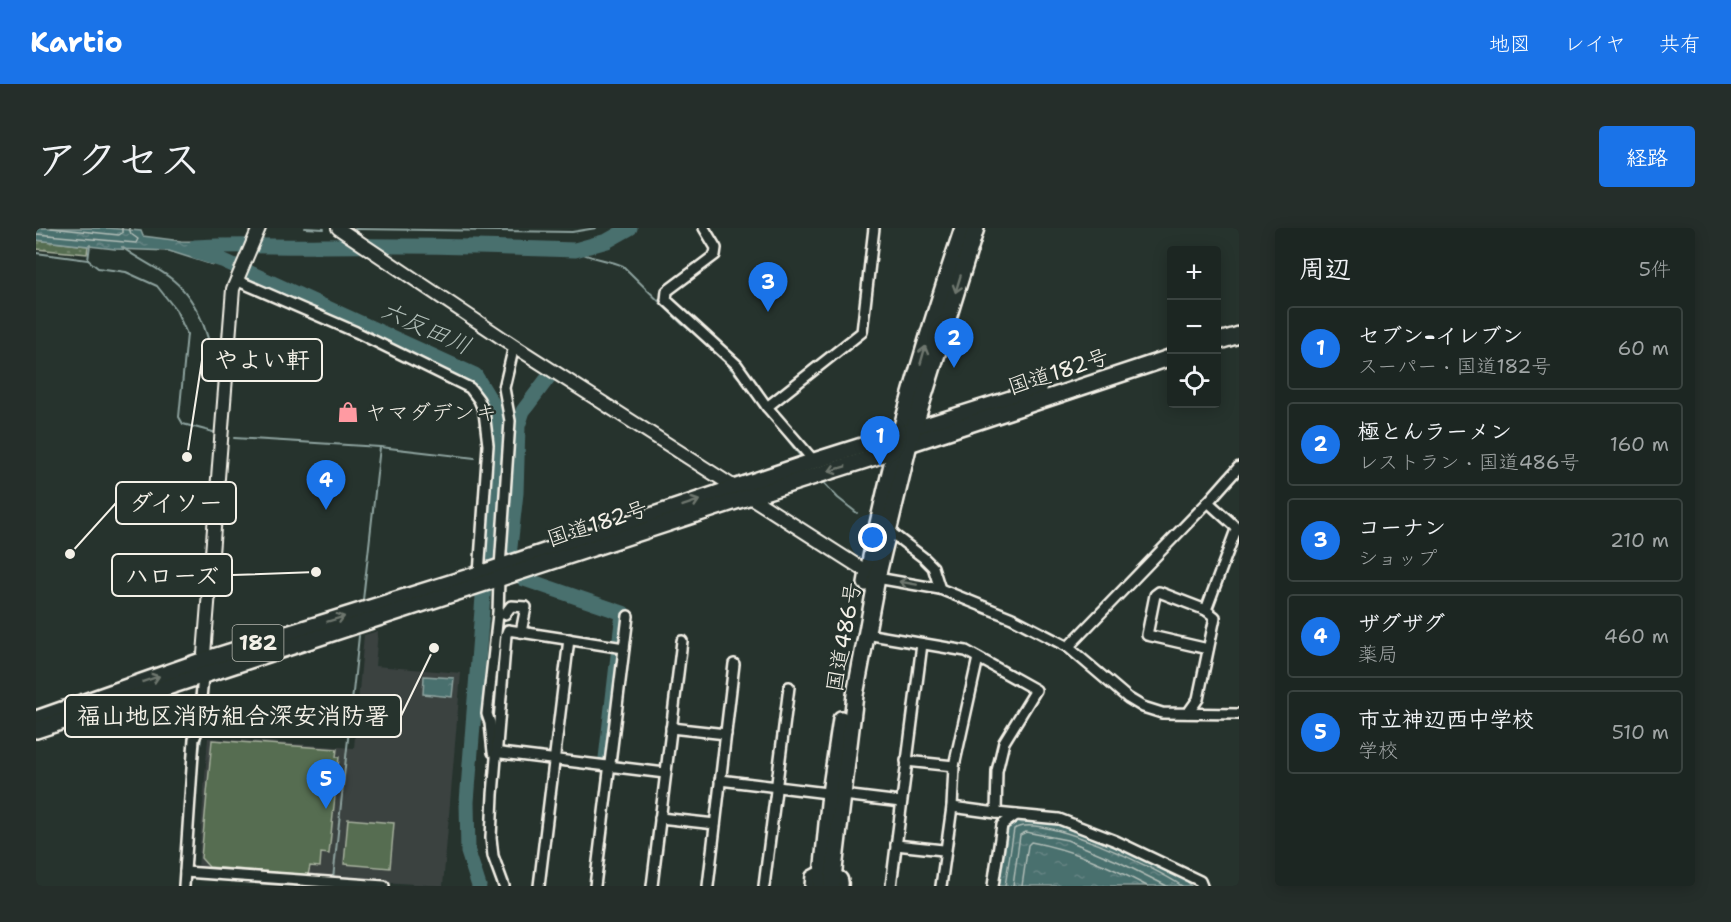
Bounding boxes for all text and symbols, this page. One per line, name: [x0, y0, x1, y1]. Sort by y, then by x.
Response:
text: Kartio: [30, 23, 123, 61]
text: 地図: [1489, 30, 1531, 58]
text: レイヤ: [1564, 30, 1626, 58]
text: 共有: [1659, 30, 1701, 58]
button: 経路: [1599, 126, 1695, 187]
text: アクセス: [36, 131, 201, 187]
map controls: [1167, 246, 1221, 408]
button: +: [1167, 246, 1221, 300]
text: 周辺: [1299, 251, 1351, 286]
text: 5件: [1639, 256, 1671, 282]
pin: 3: [748, 262, 788, 312]
one-way arrow: [952, 274, 963, 293]
water label: 六反田川: [376, 294, 476, 362]
button: −: [1167, 300, 1221, 354]
pin: 2: [934, 318, 974, 368]
text: セブン-イレブン: [1358, 321, 1523, 350]
text: 1: [1316, 335, 1325, 361]
text: 60 m: [1617, 335, 1669, 361]
callout: やよい軒: [202, 339, 322, 381]
street label: 国道182号: [1004, 342, 1112, 401]
text: やよい軒: [214, 344, 310, 376]
one-way arrow: [918, 346, 929, 365]
text: スーパー · 国道182号: [1358, 353, 1551, 379]
button: locate: [1167, 354, 1221, 408]
place label: ヤマダデンキ: [365, 398, 497, 427]
shop icon: ヤマダデンキ: [336, 400, 360, 424]
pin: 1: [860, 416, 900, 466]
text: 極とんラーメン: [1358, 417, 1512, 446]
text: 2: [1314, 431, 1328, 457]
text: 160 m: [1610, 431, 1669, 457]
text: レストラン · 国道486号: [1358, 449, 1580, 475]
pin: 4: [306, 460, 346, 510]
one-way arrow: [828, 464, 847, 475]
callout: ダイソー: [116, 482, 236, 524]
text: ダイソー: [129, 487, 223, 519]
street label: 国道182号: [543, 494, 651, 553]
one-way arrow: [681, 496, 700, 507]
text: コーナン: [1358, 513, 1446, 542]
your location: [858, 523, 887, 552]
text: 3: [1314, 527, 1328, 553]
text: 210 m: [1610, 527, 1669, 553]
text: ショップ: [1358, 545, 1437, 571]
callout: ハローズ: [112, 554, 232, 596]
text: ハローズ: [125, 560, 219, 592]
one-way arrow: [899, 578, 919, 589]
street label: 国道486号: [820, 580, 867, 694]
text: ザグザグ: [1358, 609, 1445, 638]
one-way arrow: [326, 613, 345, 624]
text: 4: [1314, 623, 1328, 649]
text: 460 m: [1604, 623, 1669, 649]
road number: 182: [232, 625, 284, 661]
text: 薬局: [1358, 641, 1398, 667]
one-way arrow: [141, 672, 159, 683]
callout: 福山地区消防組合深安消防署: [65, 695, 401, 737]
text: 福山地区消防組合深安消防署: [77, 700, 389, 732]
text: 市立神辺西中学校: [1358, 705, 1534, 734]
text: 5: [1314, 719, 1327, 745]
text: 510 m: [1612, 719, 1669, 745]
text: 学校: [1358, 737, 1398, 763]
pin: 5: [306, 760, 346, 809]

